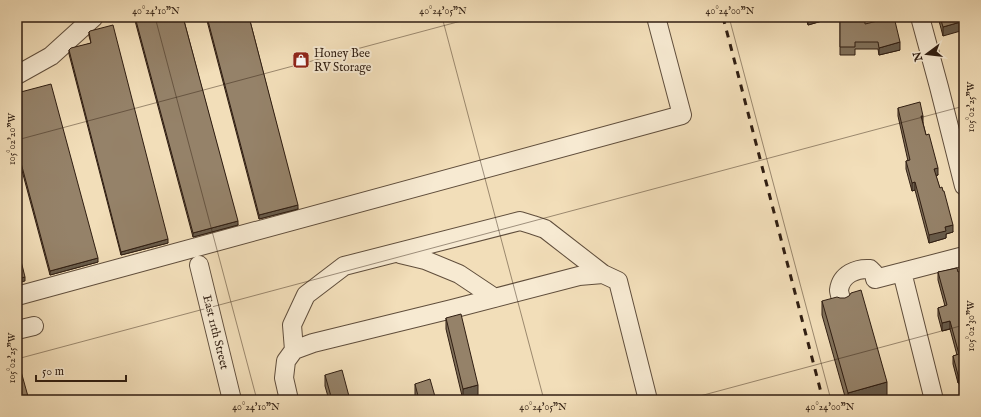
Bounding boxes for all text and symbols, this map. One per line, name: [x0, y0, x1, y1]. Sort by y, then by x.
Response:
text: 40°24'10"N: [132, 5, 180, 18]
text: 40°24'05"N: [419, 5, 467, 18]
text: 40°24'00"N: [706, 5, 755, 18]
north arrow: [907, 34, 947, 74]
place label: Honey Bee RV Storage: [314, 46, 372, 75]
text: N: [910, 49, 927, 64]
shop icon: Honey Bee RV Storage: [291, 50, 311, 70]
text: 105°02'25"W: [965, 81, 978, 132]
text: 105°02'20"W: [6, 113, 19, 165]
street label: East 11th Street: [199, 293, 232, 371]
text: 105°02'30"W: [965, 300, 978, 351]
text: 105°02'25"W: [6, 332, 19, 383]
scale bar: [36, 357, 126, 383]
text: 50 m: [42, 364, 64, 379]
text: 40°24'10"N: [232, 401, 280, 414]
text: 40°24'05"N: [519, 401, 567, 414]
text: 40°24'00"N: [806, 401, 855, 414]

